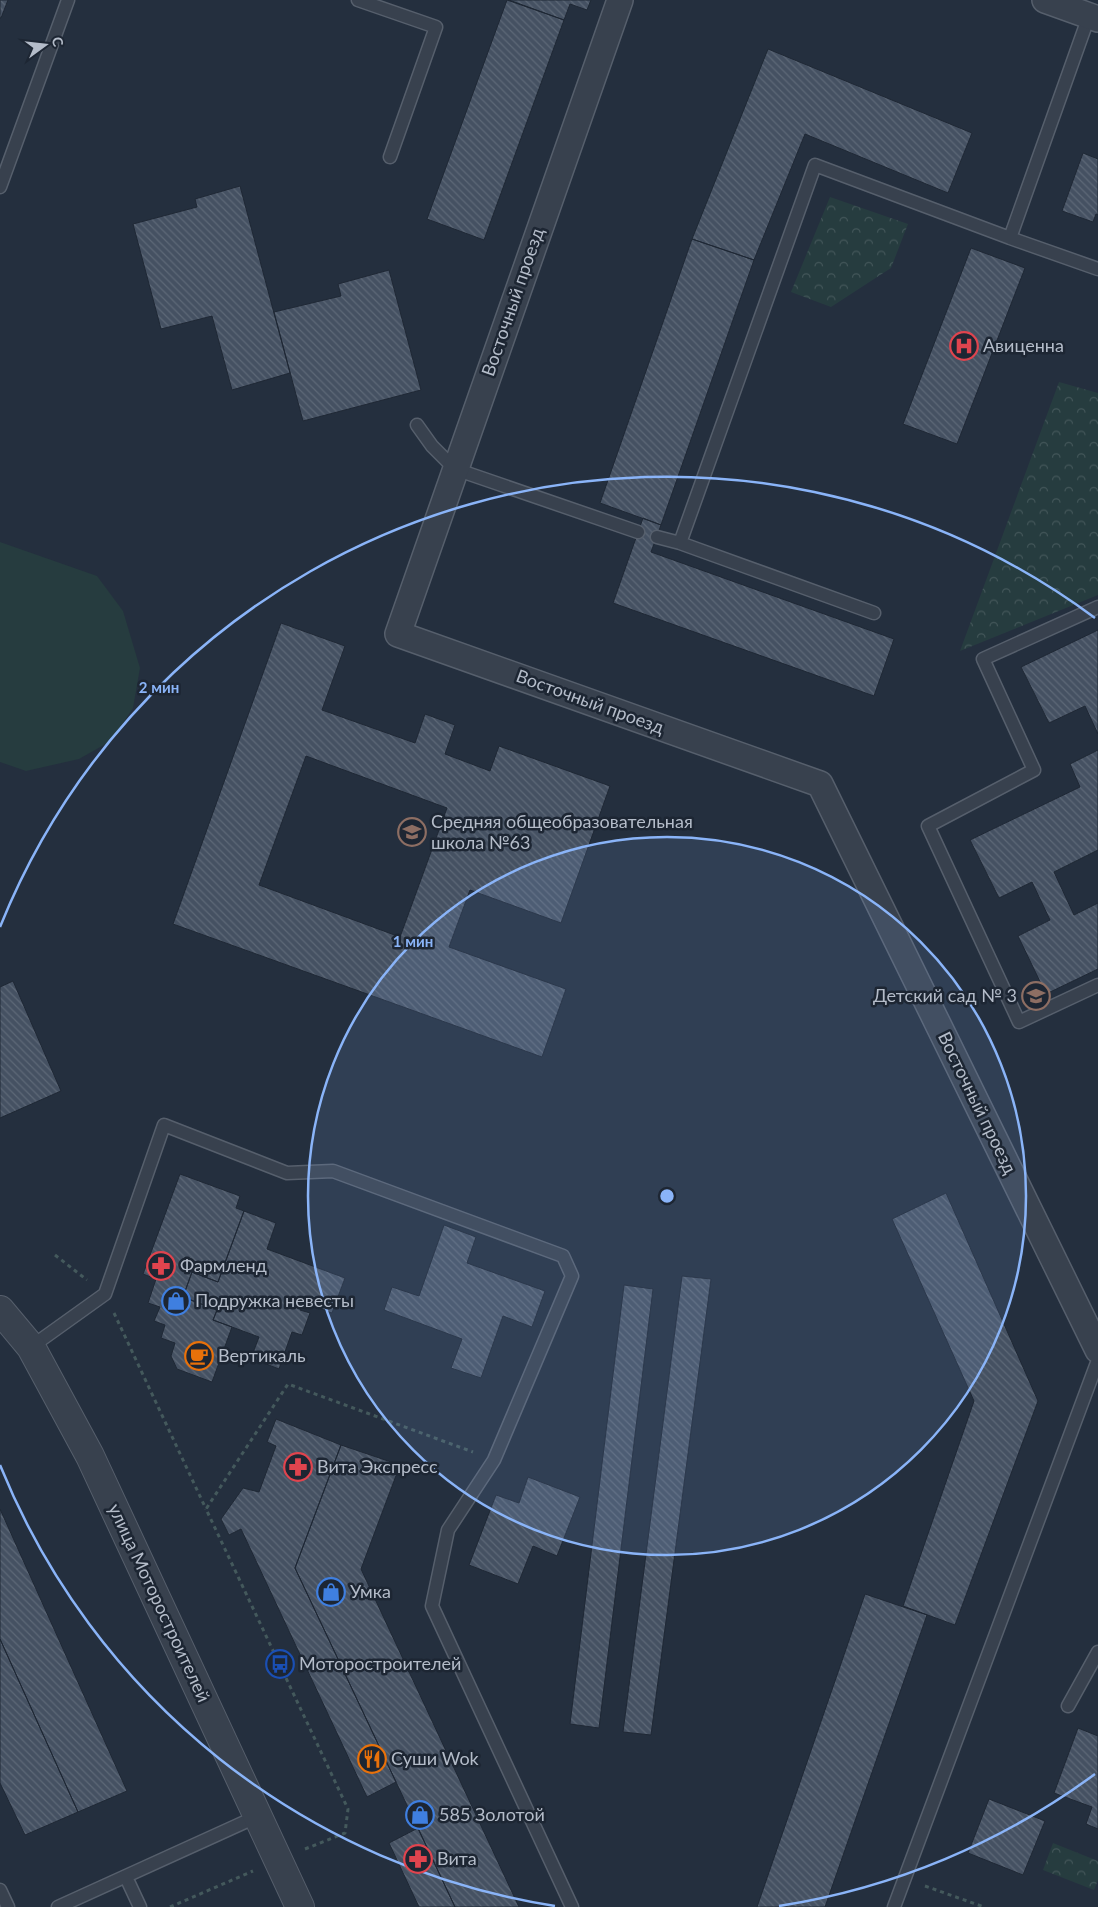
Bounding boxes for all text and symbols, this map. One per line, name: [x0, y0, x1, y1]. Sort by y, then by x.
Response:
north arrow: [20, 20, 70, 70]
text: С: [49, 35, 68, 49]
street label: Восточный проезд: [476, 225, 548, 379]
hospital icon: Авиценна: [949, 331, 979, 361]
place label: Авиценна: [983, 334, 1064, 356]
street label: Восточный проезд: [513, 664, 667, 738]
text: 2 мин: [139, 678, 179, 696]
place label: Средняя общеобразовательная школа №63: [431, 810, 693, 853]
school or university icon: Средняя общеобразовательная школа №63: [397, 817, 427, 847]
text: 1 мин: [393, 932, 433, 950]
school or university icon: Детский сад № 3: [1021, 981, 1051, 1011]
place label: Детский сад № 3: [873, 984, 1017, 1006]
street label: Восточный проезд: [934, 1028, 1022, 1177]
centre of rings: [658, 1187, 676, 1205]
pharmacy icon: Фармленд: [146, 1251, 176, 1281]
place label: Фармленд: [180, 1254, 267, 1276]
shop icon: Подружка невесты: [161, 1286, 191, 1316]
place label: Подружка невесты: [195, 1289, 354, 1311]
cafe icon: Вертикаль: [184, 1341, 214, 1371]
place label: Вертикаль: [218, 1344, 306, 1366]
pharmacy icon: Вита Экспресс: [283, 1452, 313, 1482]
place label: Вита Экспресс: [317, 1455, 438, 1477]
street label: улица Моторостроителей: [104, 1500, 216, 1705]
shop icon: Умка: [316, 1577, 346, 1607]
place label: Умка: [350, 1580, 391, 1602]
bus stop icon: Моторостроителей: [265, 1649, 295, 1679]
place label: Моторостроителей: [299, 1652, 461, 1674]
restaurant icon: Суши Wok: [357, 1744, 387, 1774]
place label: Суши Wok: [391, 1747, 480, 1769]
shop icon: 585 Золотой: [405, 1800, 435, 1830]
place label: 585 Золотой: [439, 1803, 545, 1825]
pharmacy icon: Вита: [403, 1844, 433, 1874]
place label: Вита: [437, 1847, 477, 1869]

